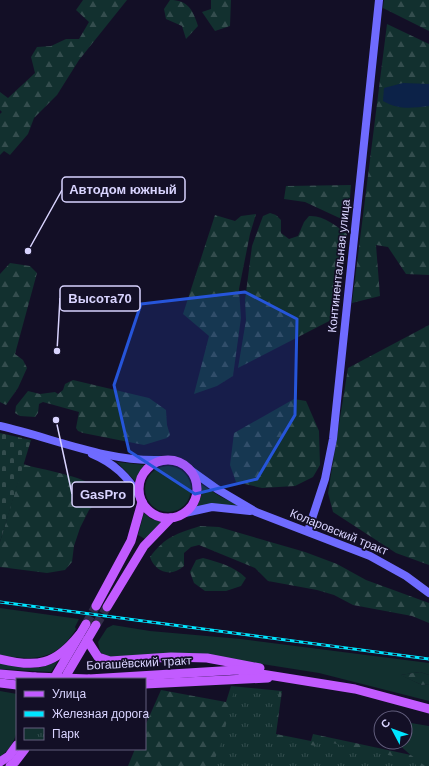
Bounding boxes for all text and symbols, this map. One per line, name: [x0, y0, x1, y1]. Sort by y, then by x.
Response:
callout: Автодом южный: [62, 177, 185, 202]
text: Автодом южный: [69, 182, 177, 197]
street label: Континентальная улица: [325, 198, 353, 333]
callout: Высота70: [60, 286, 140, 311]
text: Высота70: [68, 291, 132, 306]
callout: GasPro: [72, 482, 134, 507]
text: GasPro: [80, 487, 126, 502]
street label: Коларовский тракт: [288, 506, 390, 558]
street label: Богашёвский тракт: [86, 653, 193, 673]
legend: [16, 678, 146, 750]
text: Улица: [52, 687, 86, 701]
text: Железная дорога: [52, 707, 149, 721]
north arrow: [373, 710, 413, 750]
text: С: [378, 716, 393, 730]
text: Парк: [52, 727, 80, 741]

